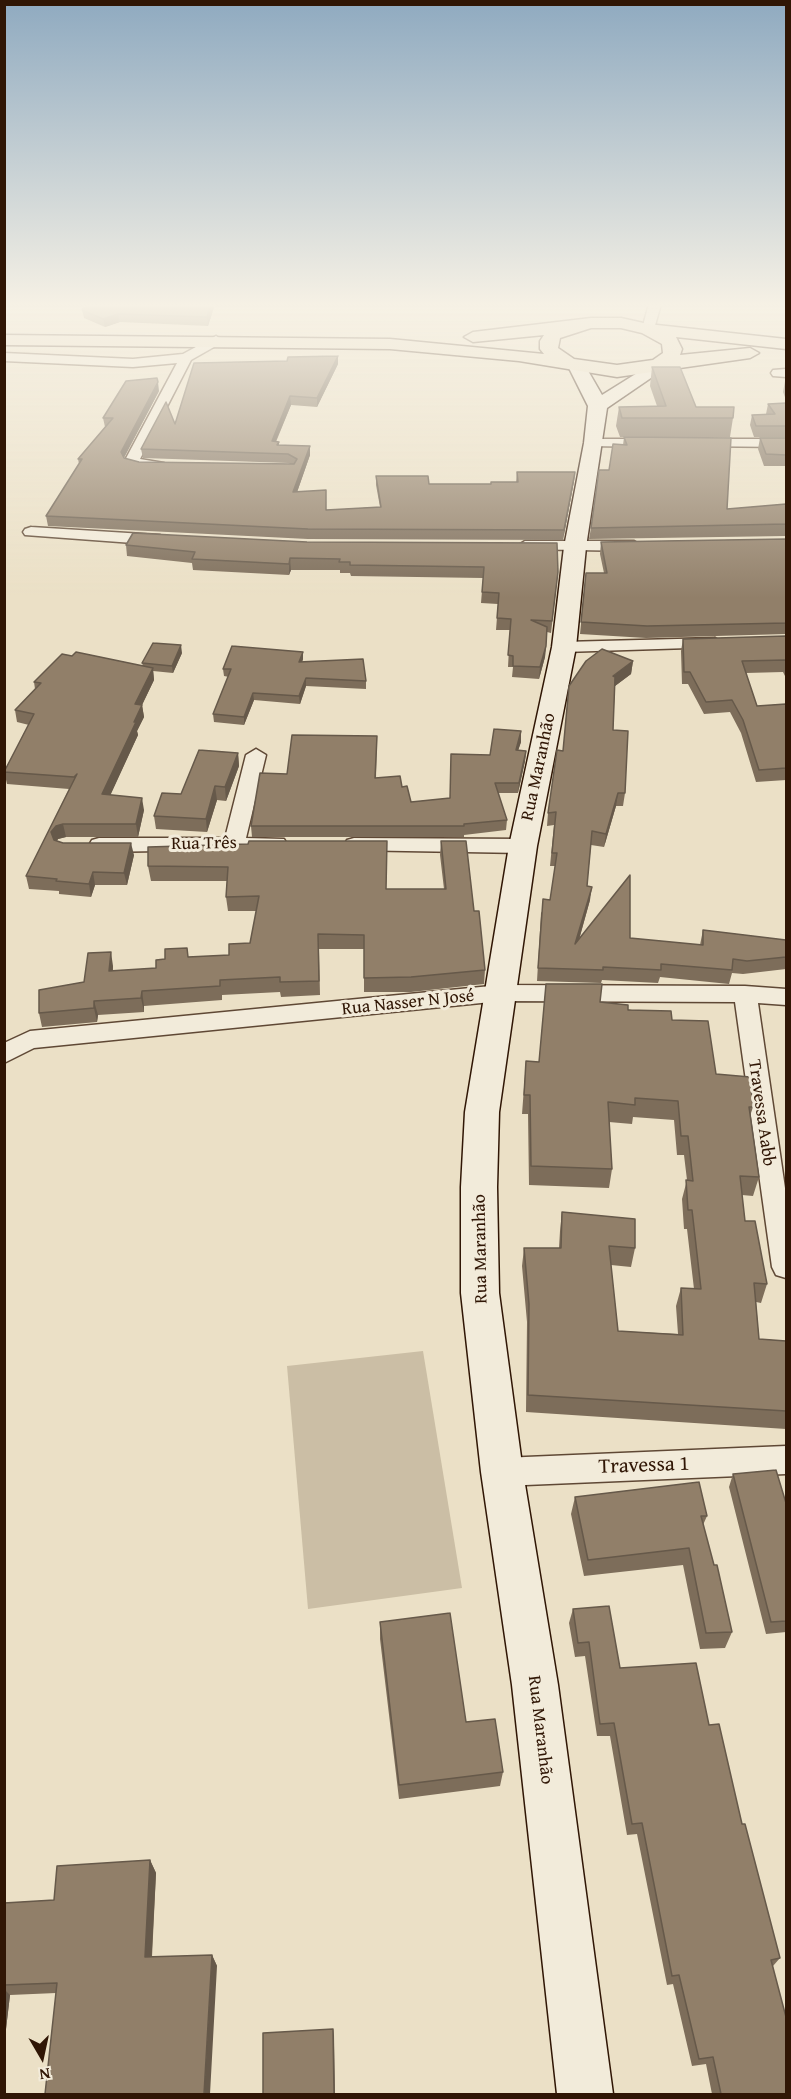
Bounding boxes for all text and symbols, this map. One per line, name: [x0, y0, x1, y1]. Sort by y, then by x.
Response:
street label: Rua Maranhão: [517, 711, 561, 823]
street label: Rua Três: [171, 833, 237, 855]
street label: Rua Nasser N José: [341, 985, 475, 1021]
street label: Travessa Aabb: [743, 1058, 779, 1168]
street label: Rua Maranhão: [469, 1194, 493, 1304]
street label: Travessa 1: [598, 1452, 690, 1480]
street label: Rua Maranhão: [523, 1674, 557, 1786]
north arrow: [12, 2027, 72, 2087]
text: N: [38, 2062, 52, 2087]

